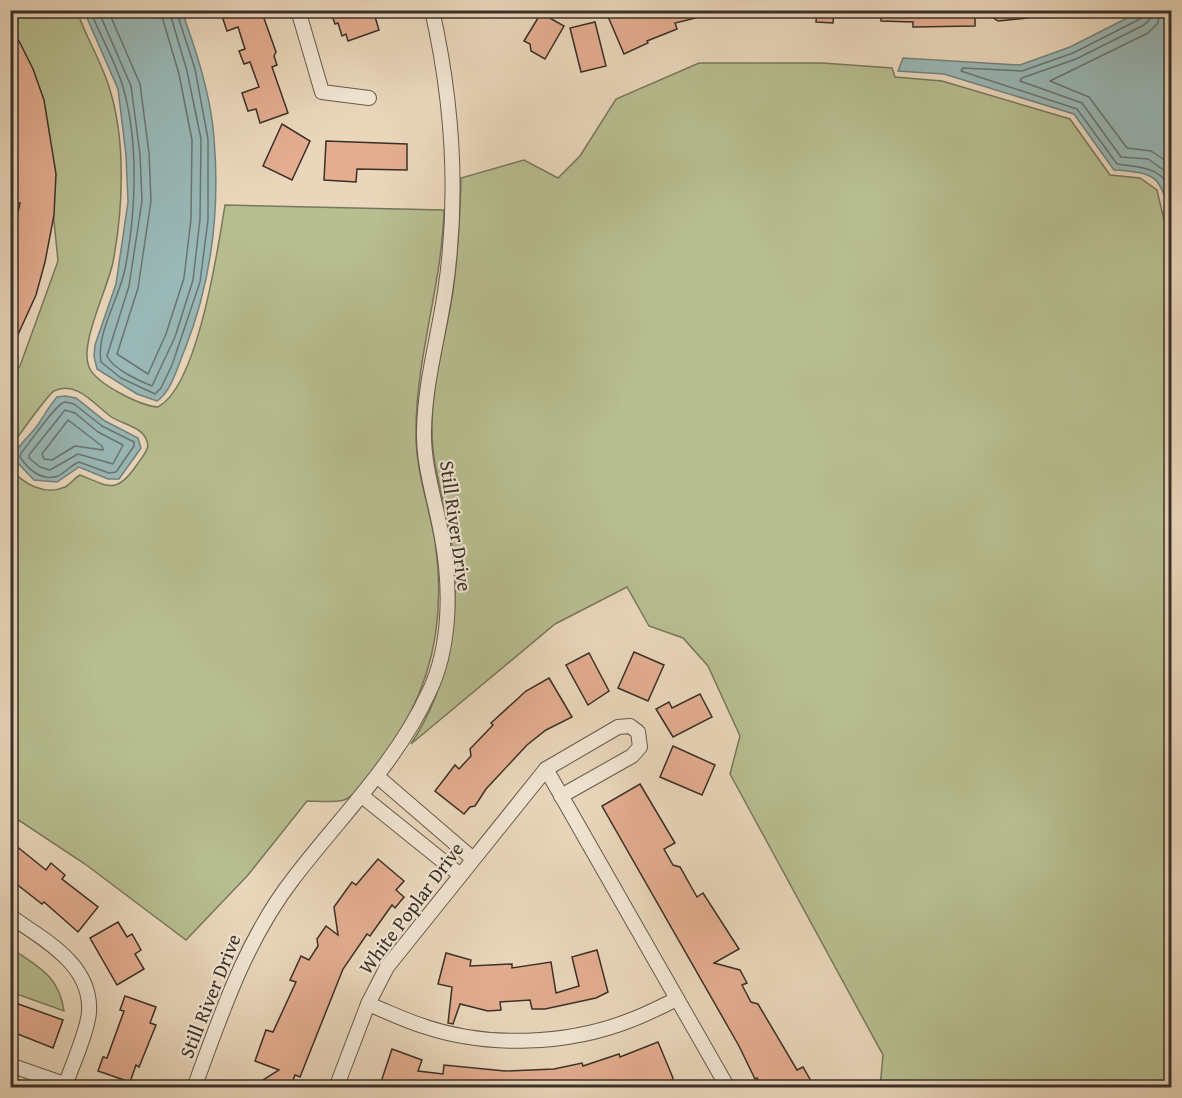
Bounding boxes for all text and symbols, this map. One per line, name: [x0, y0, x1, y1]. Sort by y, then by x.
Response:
street label: Still River Drive: [433, 459, 480, 593]
street label: White Poplar Drive: [351, 835, 470, 980]
street label: Still River Drive: [171, 929, 248, 1062]

